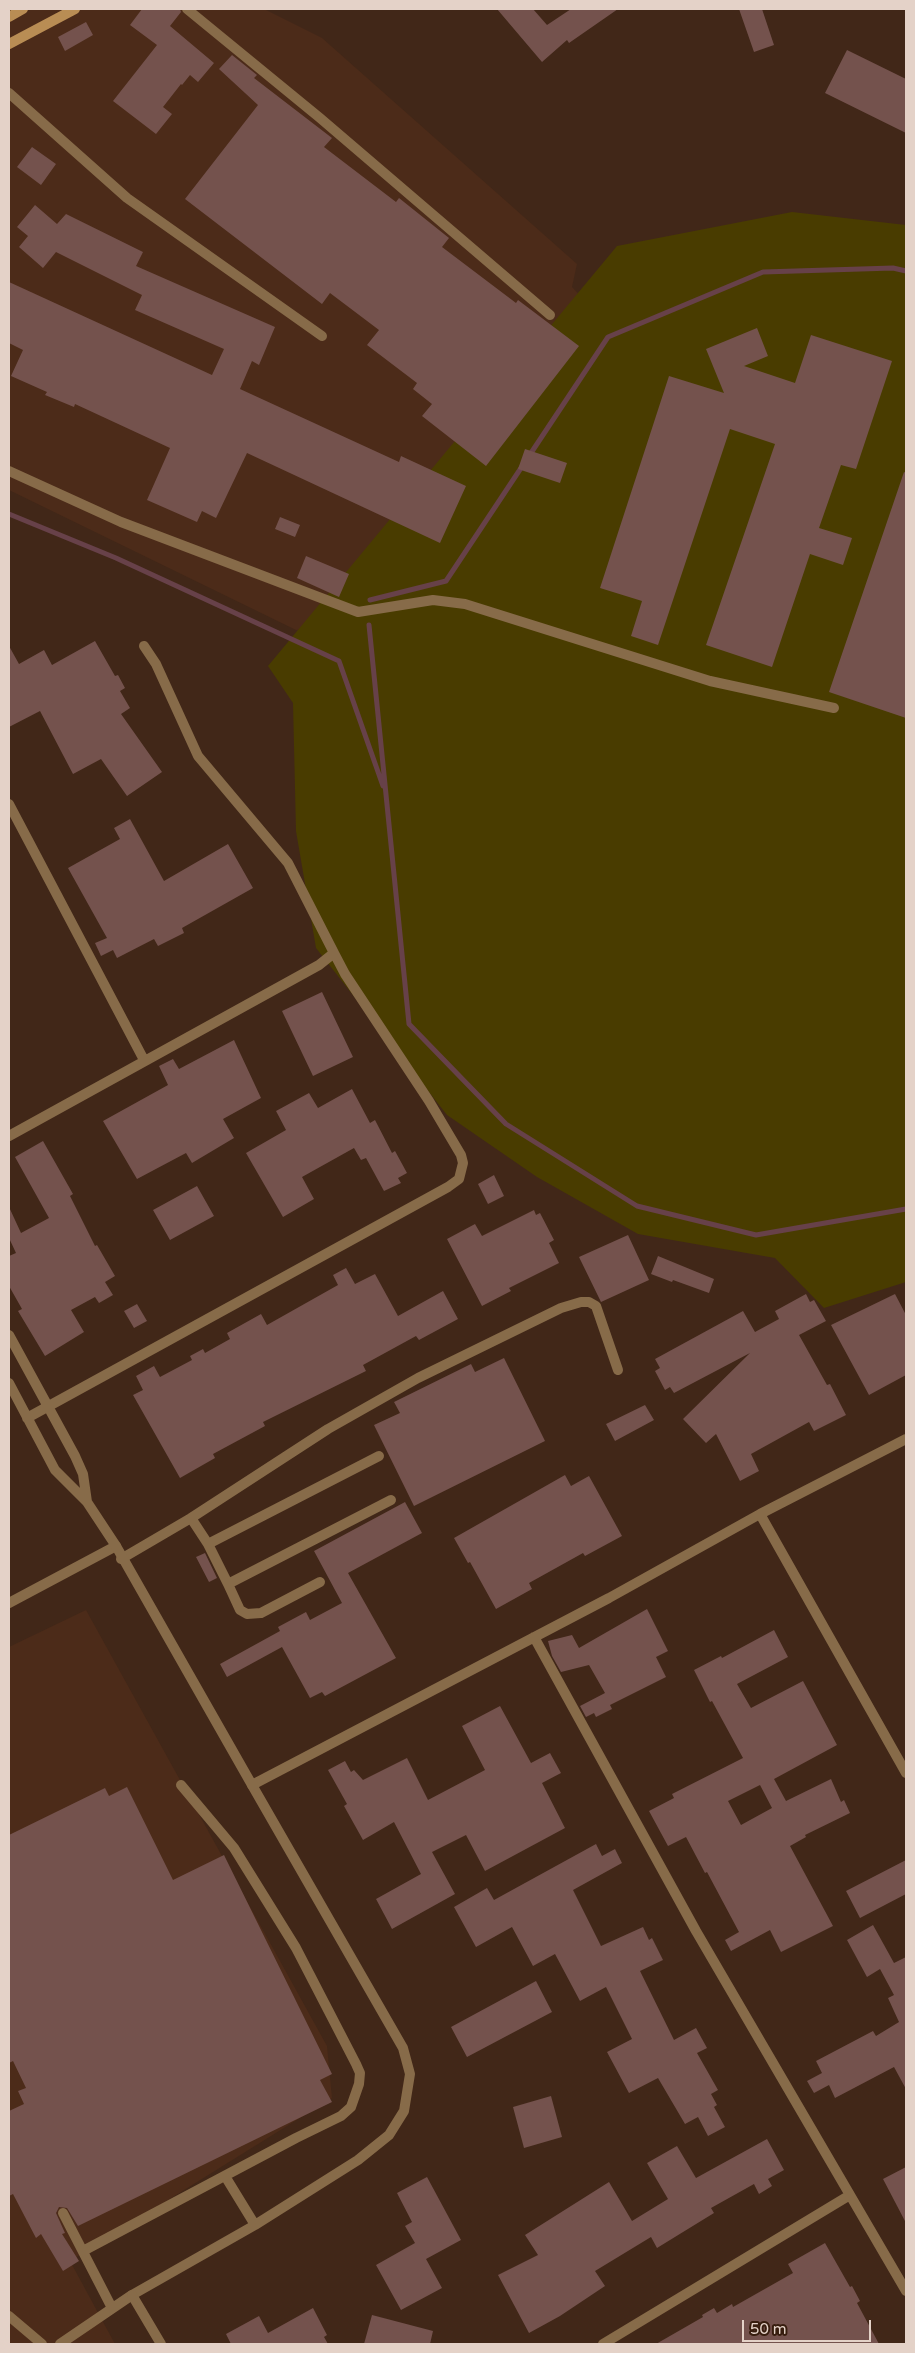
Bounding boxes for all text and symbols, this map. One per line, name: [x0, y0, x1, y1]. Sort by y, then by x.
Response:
scale bar: [745, 2310, 874, 2342]
text: 50 m: [750, 2320, 787, 2338]

